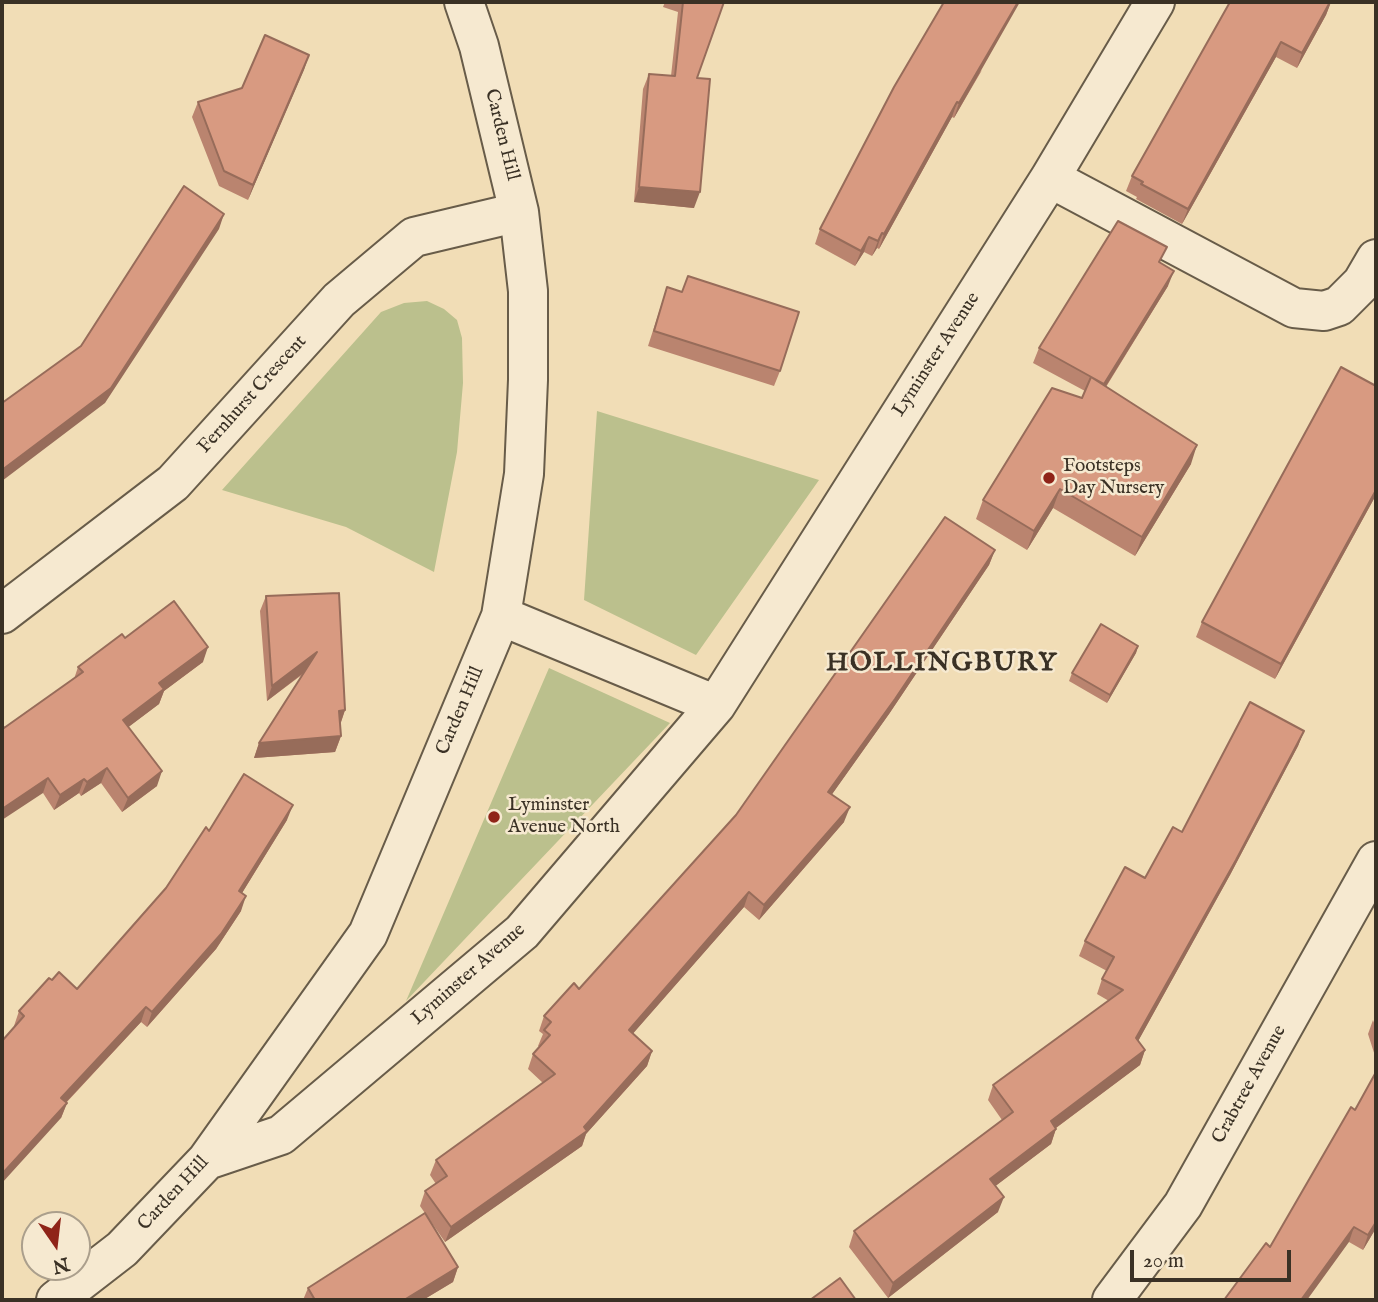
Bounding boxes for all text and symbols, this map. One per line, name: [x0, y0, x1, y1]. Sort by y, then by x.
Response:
street label: Carden Hill: [479, 87, 523, 183]
street label: Lyminster Avenue: [888, 289, 986, 421]
street label: Fernhurst Crescent: [194, 331, 312, 459]
place label: Footsteps Day Nursery: [1063, 456, 1164, 500]
marker: Footsteps Day Nursery: [1041, 470, 1057, 486]
district label: HOLLINGBURY: [827, 649, 1057, 681]
street label: Carden Hill: [432, 663, 490, 759]
place label: Lyminster Avenue North: [508, 795, 620, 839]
marker: Lyminster Avenue North: [486, 809, 502, 825]
street label: Lyminster Avenue: [407, 919, 531, 1031]
street label: Crabtree Avenue: [1208, 1022, 1292, 1148]
street label: Carden Hill: [134, 1152, 214, 1236]
north arrow: [21, 1211, 91, 1281]
scale bar: [1133, 1236, 1294, 1280]
text: 20 m: [1143, 1248, 1184, 1275]
text: N: [50, 1251, 71, 1278]

